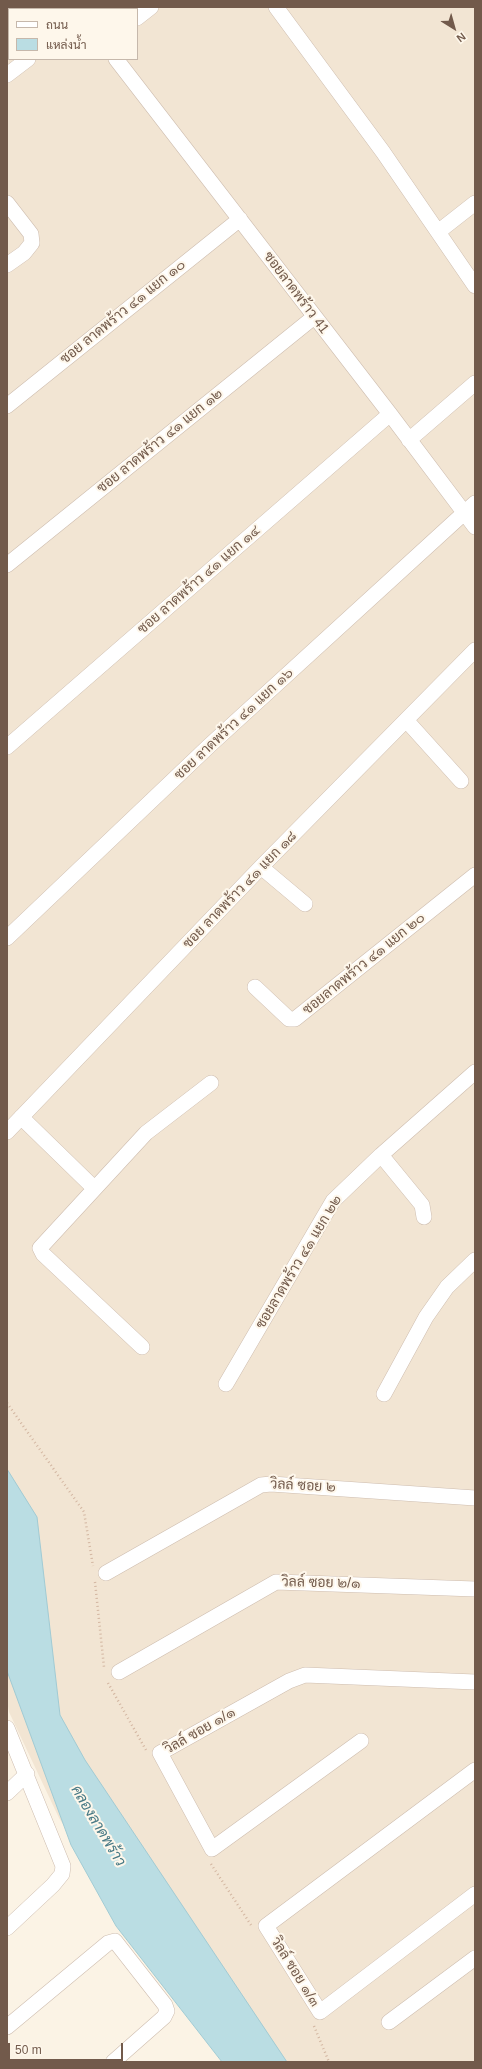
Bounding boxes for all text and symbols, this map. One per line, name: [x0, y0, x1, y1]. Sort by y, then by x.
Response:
legend: [8, 8, 138, 60]
north arrow: [434, 8, 474, 48]
text: ถนน: [46, 18, 68, 32]
text: N: [454, 30, 468, 45]
text: แหล่งน้ำ: [46, 38, 86, 52]
street label: ซอยลาดพร้าว 41: [260, 249, 332, 337]
street label: ซอย ลาดพร้าว ๔๑ แยก ๑๐: [57, 256, 189, 368]
street label: ซอย ลาดพร้าว ๔๑ แยก ๑๒: [94, 385, 226, 497]
street label: ซอย ลาดพร้าว ๔๑ แยก ๑๔: [134, 522, 264, 638]
street label: ซอย ลาดพร้าว ๔๑ แยก ๑๖: [171, 665, 297, 783]
street label: ซอย ลาดพร้าว ๔๑ แยก ๑๘: [180, 828, 300, 952]
street label: ซอยลาดพร้าว ๔๑ แยก ๒๐: [299, 909, 429, 1019]
street label: ซอยลาดพร้าว ๔๑ แยก ๒๒: [252, 1192, 346, 1332]
street label: วิลล์ ซอย ๒: [270, 1476, 336, 1496]
street label: วิลล์ ซอย ๒/๑: [281, 1574, 361, 1592]
street label: วิลล์ ซอย ๑/๑: [162, 1704, 238, 1758]
water label: คลองลาดพร้าว: [67, 1782, 129, 1870]
street label: วิลล์ ซอย ๑/๓: [267, 1934, 323, 2010]
scale bar: [10, 2035, 125, 2061]
text: 50 m: [15, 2043, 42, 2057]

